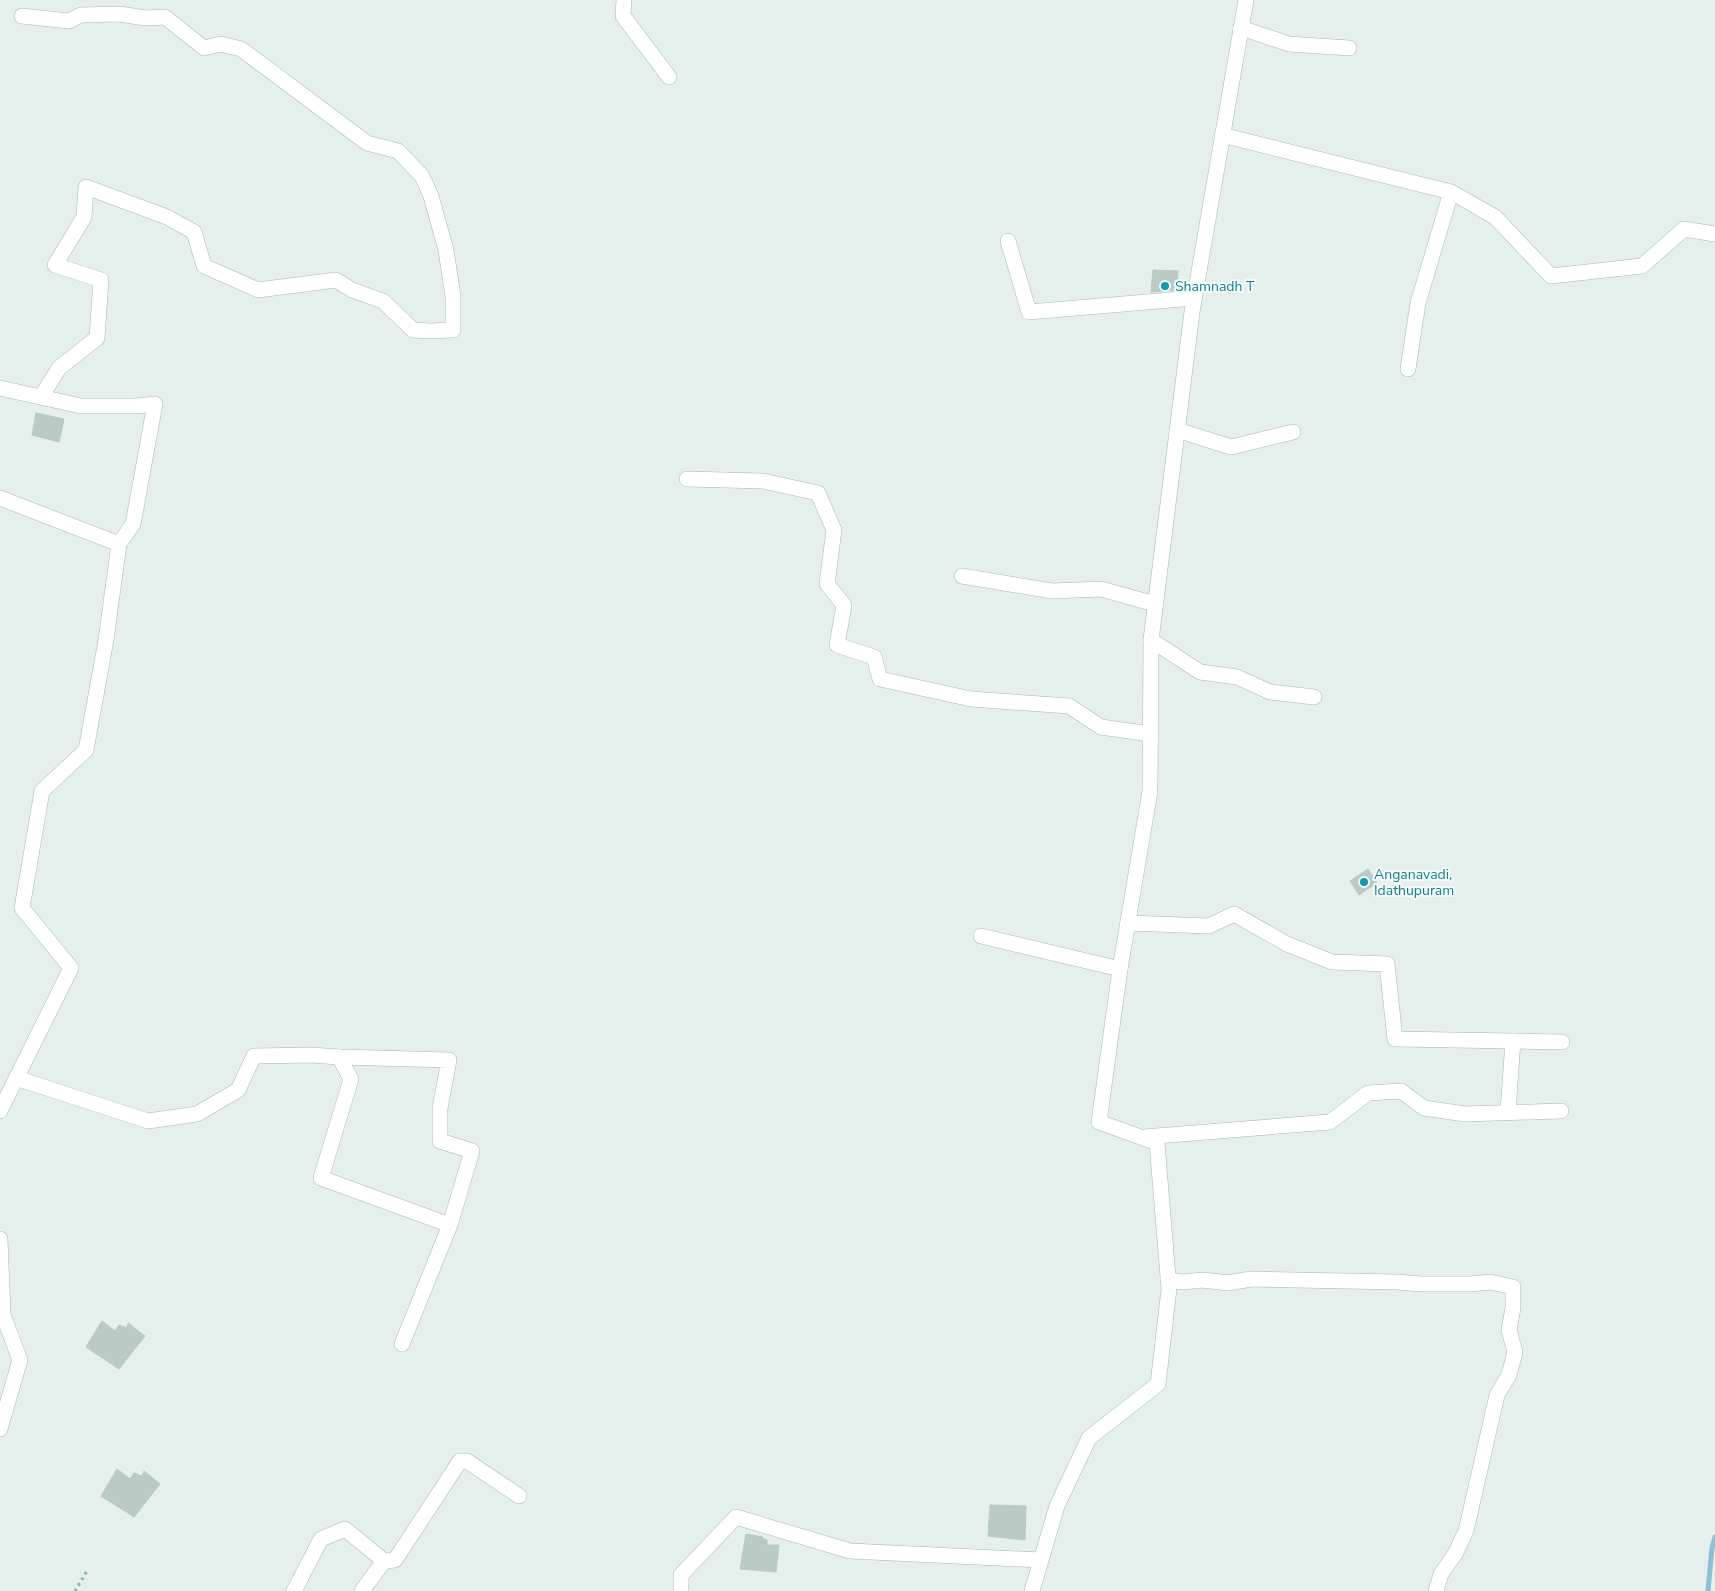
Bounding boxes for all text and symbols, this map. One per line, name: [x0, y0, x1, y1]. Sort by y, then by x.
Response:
place label: Shamnadh T: [1175, 277, 1255, 296]
marker: Shamnadh T: [1159, 280, 1171, 292]
place label: Anganavadi, Idathupuram: [1374, 865, 1454, 900]
marker: Anganavadi, Idathupuram: [1358, 876, 1370, 888]

